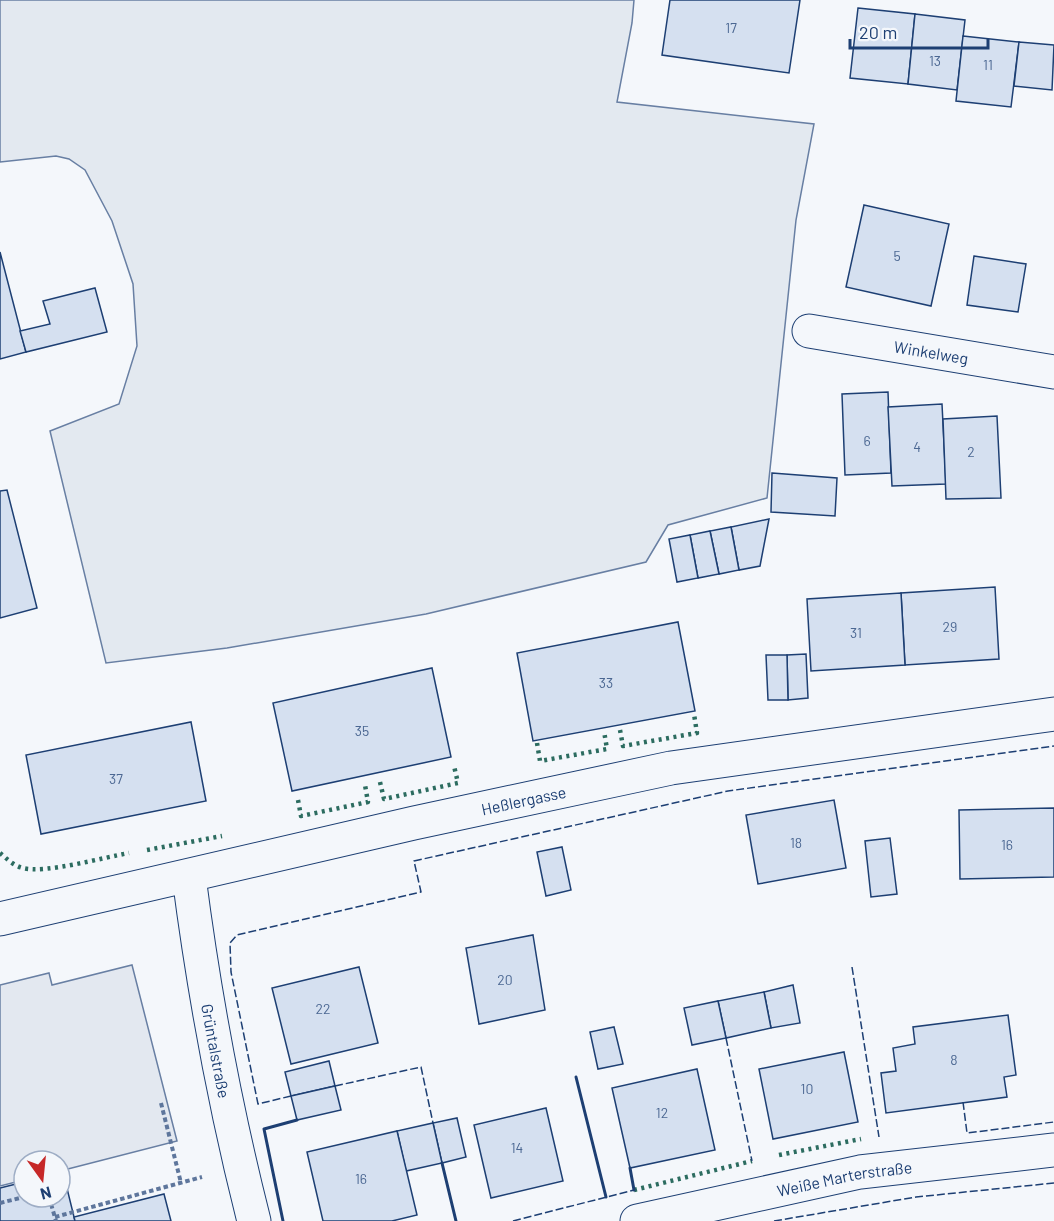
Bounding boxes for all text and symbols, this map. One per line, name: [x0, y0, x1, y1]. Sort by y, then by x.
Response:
scale bar: [850, 12, 988, 50]
house number: 17: [725, 19, 737, 36]
text: 20 m: [859, 21, 897, 43]
house number: 13: [929, 52, 941, 69]
house number: 11: [983, 56, 993, 73]
house number: 5: [893, 247, 901, 264]
street label: Winkelweg: [893, 336, 970, 367]
house number: 6: [863, 432, 871, 449]
house number: 4: [913, 438, 921, 455]
house number: 2: [967, 443, 975, 460]
house number: 29: [943, 618, 957, 635]
house number: 31: [850, 624, 862, 641]
house number: 33: [599, 674, 613, 691]
house number: 35: [355, 722, 369, 739]
house number: 37: [109, 770, 123, 787]
street label: Heßlergasse: [479, 781, 568, 818]
house number: 18: [790, 834, 802, 851]
house number: 16: [1001, 836, 1013, 853]
house number: 20: [497, 971, 513, 988]
house number: 22: [315, 1000, 331, 1017]
street label: Grüntalstraße: [199, 1002, 235, 1100]
house number: 8: [950, 1051, 958, 1068]
house number: 10: [801, 1080, 813, 1097]
house number: 12: [656, 1104, 668, 1121]
house number: 14: [511, 1139, 523, 1156]
north arrow: [12, 1149, 72, 1209]
street label: Weiße Marterstraße: [775, 1157, 913, 1199]
house number: 16: [355, 1170, 367, 1187]
text: N: [38, 1183, 54, 1205]

